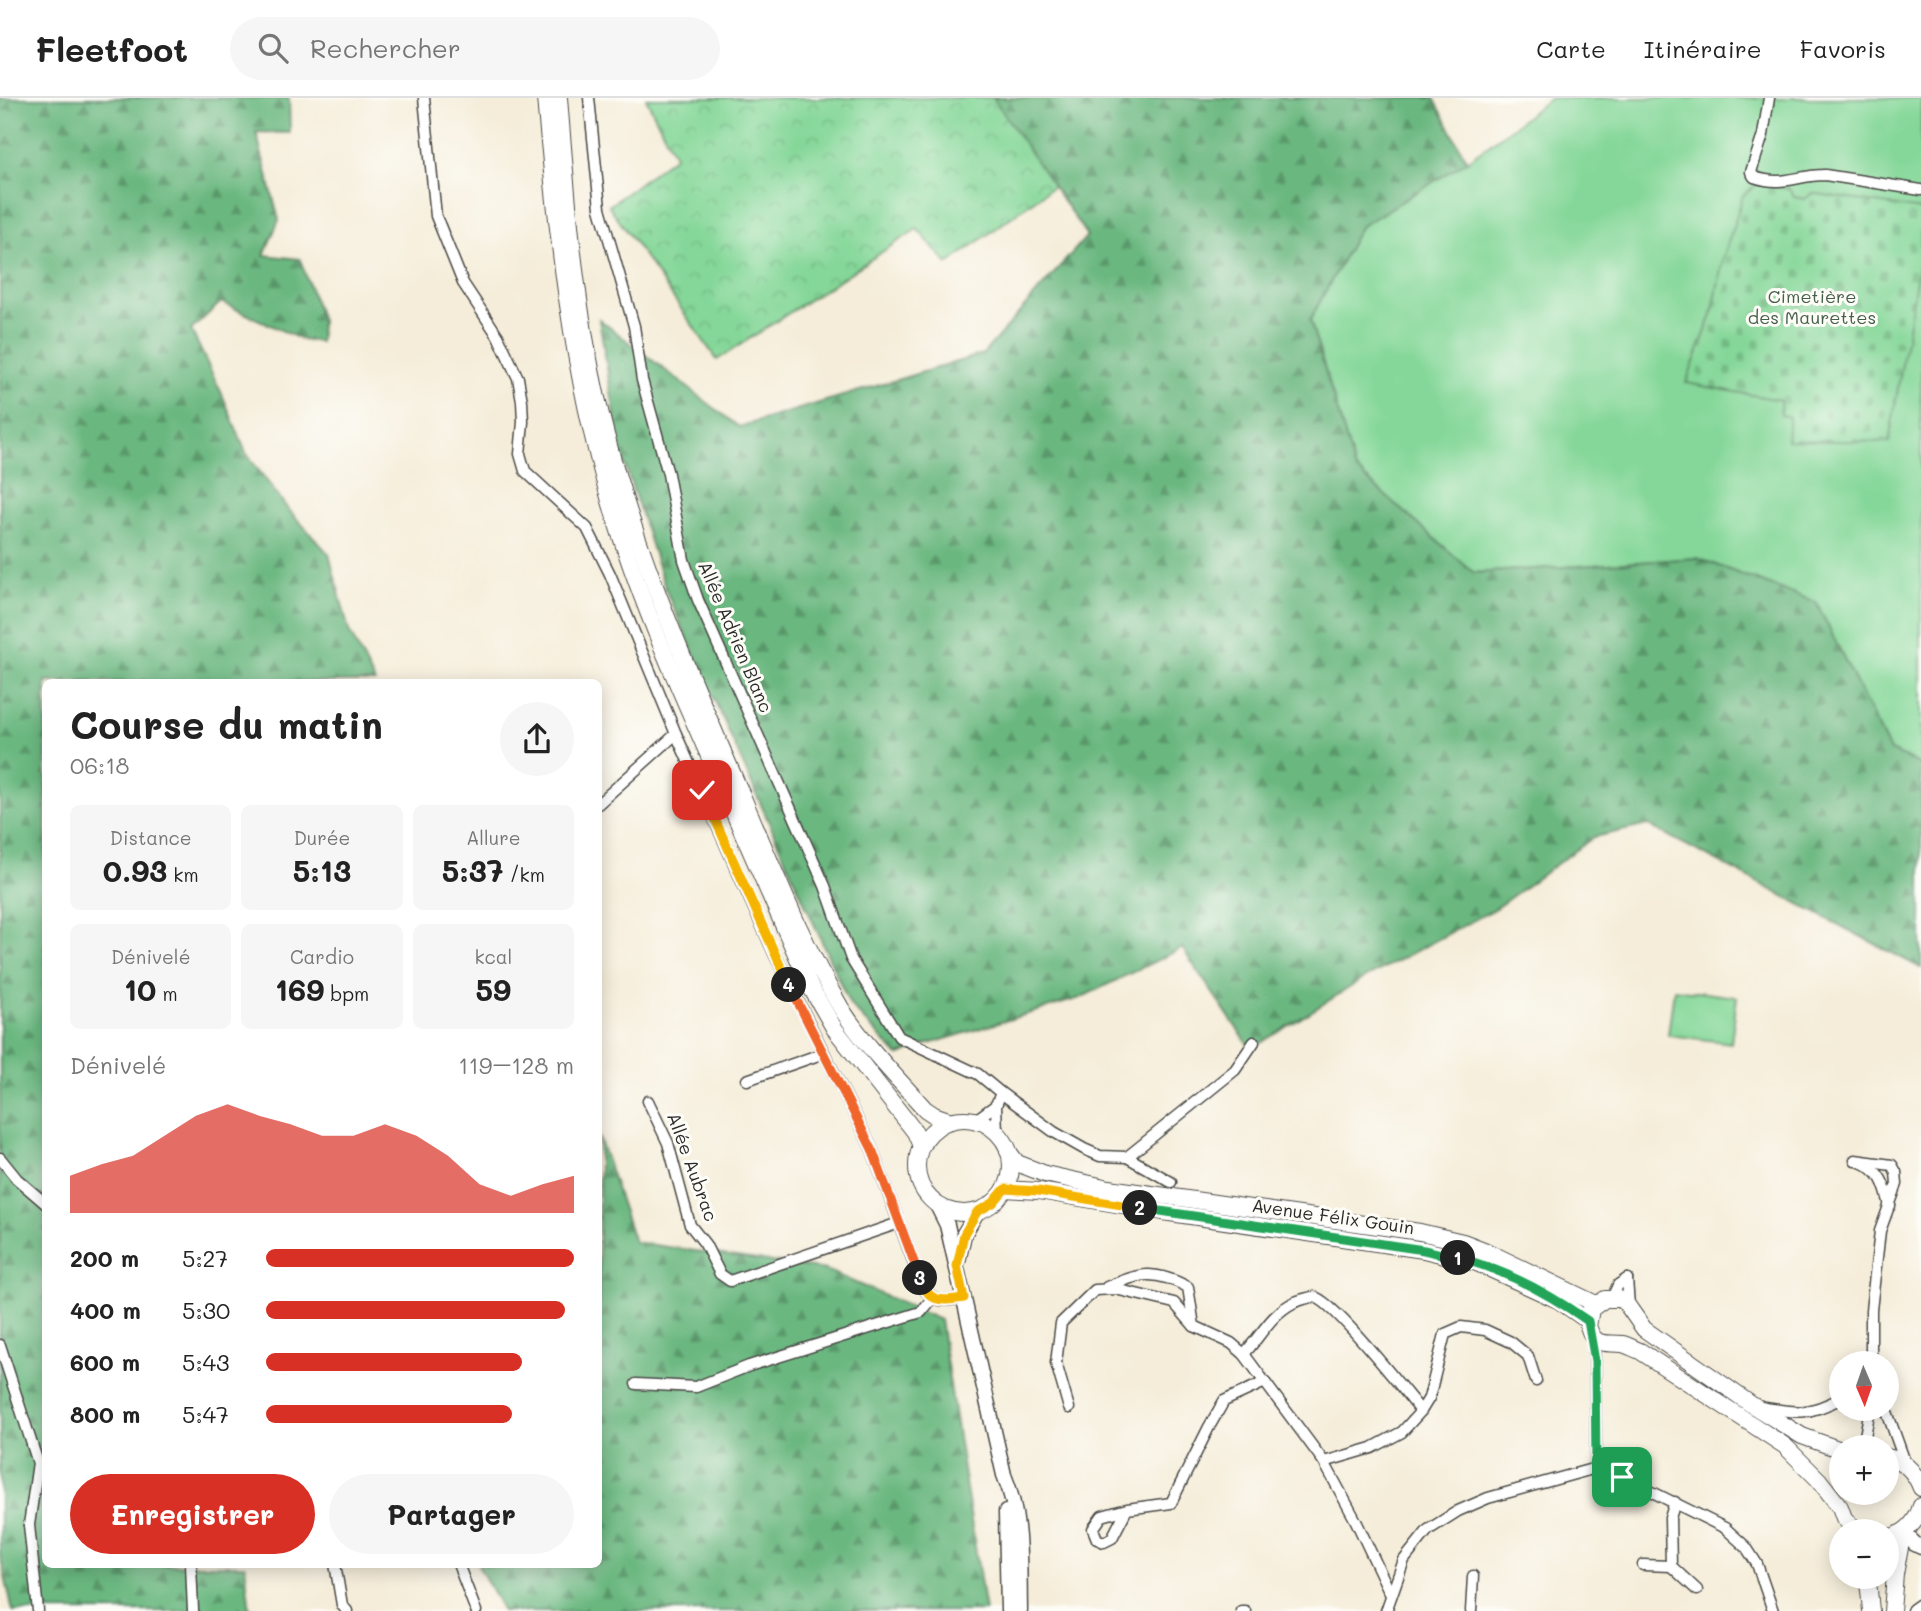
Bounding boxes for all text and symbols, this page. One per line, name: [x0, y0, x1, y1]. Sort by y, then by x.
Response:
search box: [230, 17, 720, 80]
text: Fleetfoot: [35, 27, 188, 70]
icon: search: [254, 29, 292, 67]
text: Rechercher: [310, 31, 461, 65]
text: Carte: [1536, 33, 1606, 64]
text: Itinéraire: [1644, 33, 1762, 64]
text: Favoris: [1800, 33, 1886, 64]
park label: Cimetière des Maurettes: [1748, 284, 1876, 329]
street label: Allée Adrien Blanc: [693, 557, 779, 716]
text: Course du matin: [70, 699, 383, 749]
button: share: [500, 702, 574, 776]
text: 06:18: [70, 750, 129, 780]
pin: [672, 760, 732, 820]
icon: check: [683, 771, 721, 809]
text: Distance: [110, 825, 192, 850]
text: Durée: [294, 825, 350, 850]
text: Allure: [466, 825, 521, 850]
text: 0.93: [103, 850, 167, 890]
text: 5:13: [293, 850, 351, 890]
text: 5:37: [442, 850, 504, 890]
text: km: [167, 862, 199, 887]
text: /km: [504, 862, 545, 887]
text: Dénivelé: [111, 944, 190, 969]
text: Cardio: [290, 944, 354, 969]
text: kcal: [474, 944, 512, 969]
pin: 4: [772, 968, 806, 1002]
text: 10: [124, 969, 156, 1009]
text: 169: [275, 969, 324, 1009]
text: 59: [476, 969, 511, 1009]
text: 4: [782, 972, 795, 997]
text: m: [156, 981, 178, 1006]
text: bpm: [324, 981, 369, 1006]
text: Dénivelé: [70, 1050, 166, 1080]
text: 119–128 m: [458, 1050, 574, 1080]
street label: Allée Aubrac: [662, 1109, 724, 1224]
pin: 2: [1122, 1190, 1158, 1226]
street label: Avenue Félix Gouin: [1250, 1193, 1416, 1239]
text: 2: [1134, 1195, 1145, 1220]
pin: 1: [1440, 1240, 1476, 1276]
text: 200 m: [70, 1243, 139, 1273]
text: 5:27: [182, 1243, 228, 1273]
text: 1: [1453, 1245, 1462, 1270]
pin: 3: [902, 1260, 937, 1296]
text: 3: [914, 1265, 925, 1290]
text: 400 m: [70, 1295, 141, 1325]
text: 5:30: [182, 1295, 230, 1325]
text: 600 m: [70, 1347, 140, 1377]
text: 5:43: [182, 1347, 230, 1377]
north arrow: [1829, 1351, 1899, 1421]
map controls: [1829, 1351, 1899, 1589]
text: 800 m: [70, 1399, 140, 1429]
text: 5:47: [182, 1399, 229, 1429]
button: +: [1829, 1435, 1899, 1505]
pin: [1592, 1447, 1652, 1507]
icon: arrive: [1603, 1458, 1641, 1496]
button: Enregistrer: [70, 1474, 315, 1554]
button: Partager: [329, 1474, 574, 1554]
button: −: [1829, 1519, 1899, 1589]

